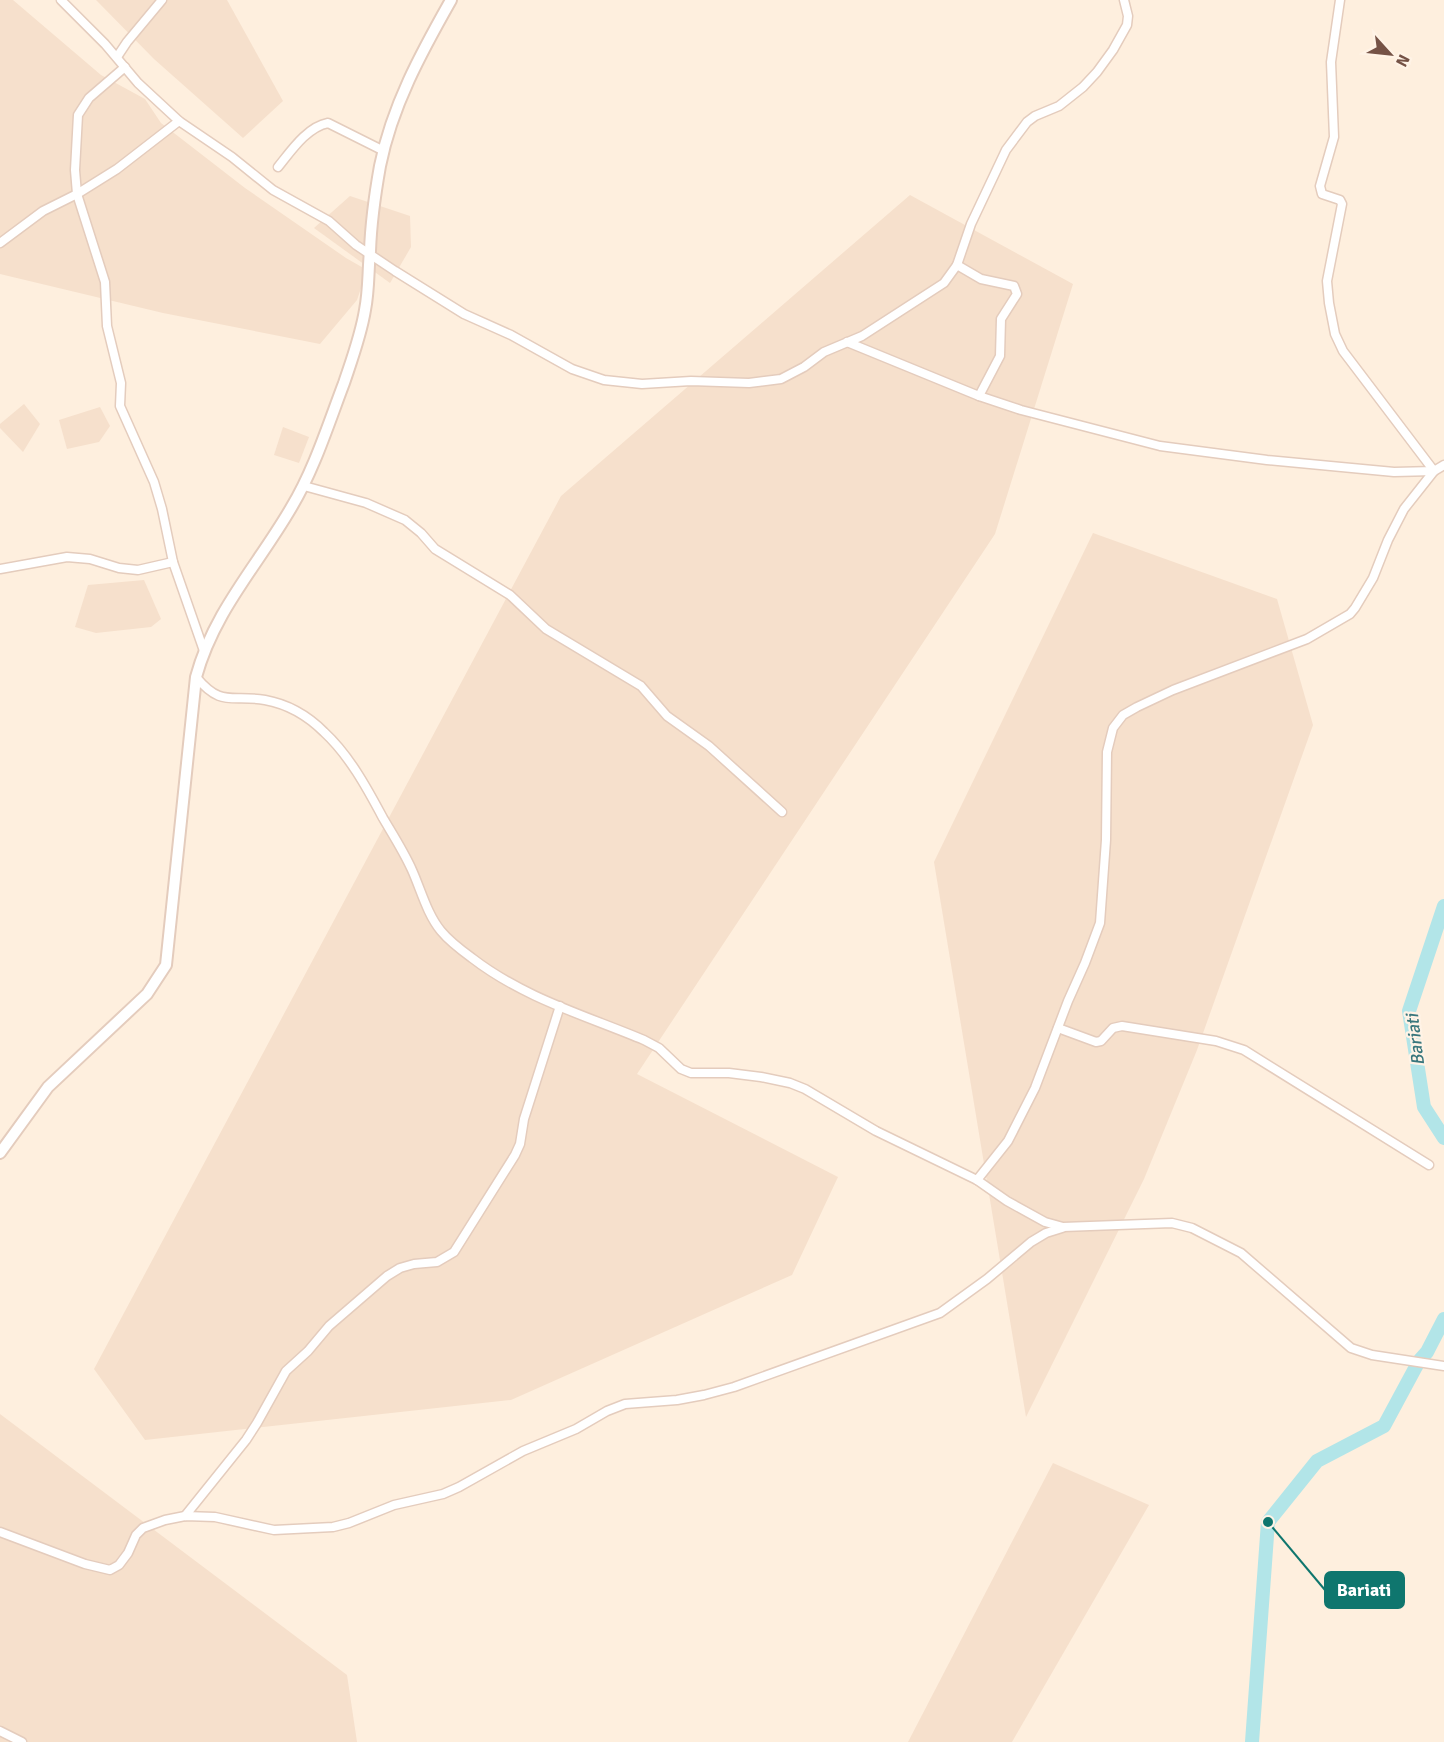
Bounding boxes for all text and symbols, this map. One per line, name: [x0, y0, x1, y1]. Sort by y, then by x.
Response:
north arrow: [1360, 24, 1420, 84]
text: N: [1391, 51, 1414, 70]
water label: Bariati: [1401, 1011, 1429, 1067]
callout: Bariati: [1325, 1572, 1404, 1608]
text: Bariati: [1337, 1579, 1391, 1601]

